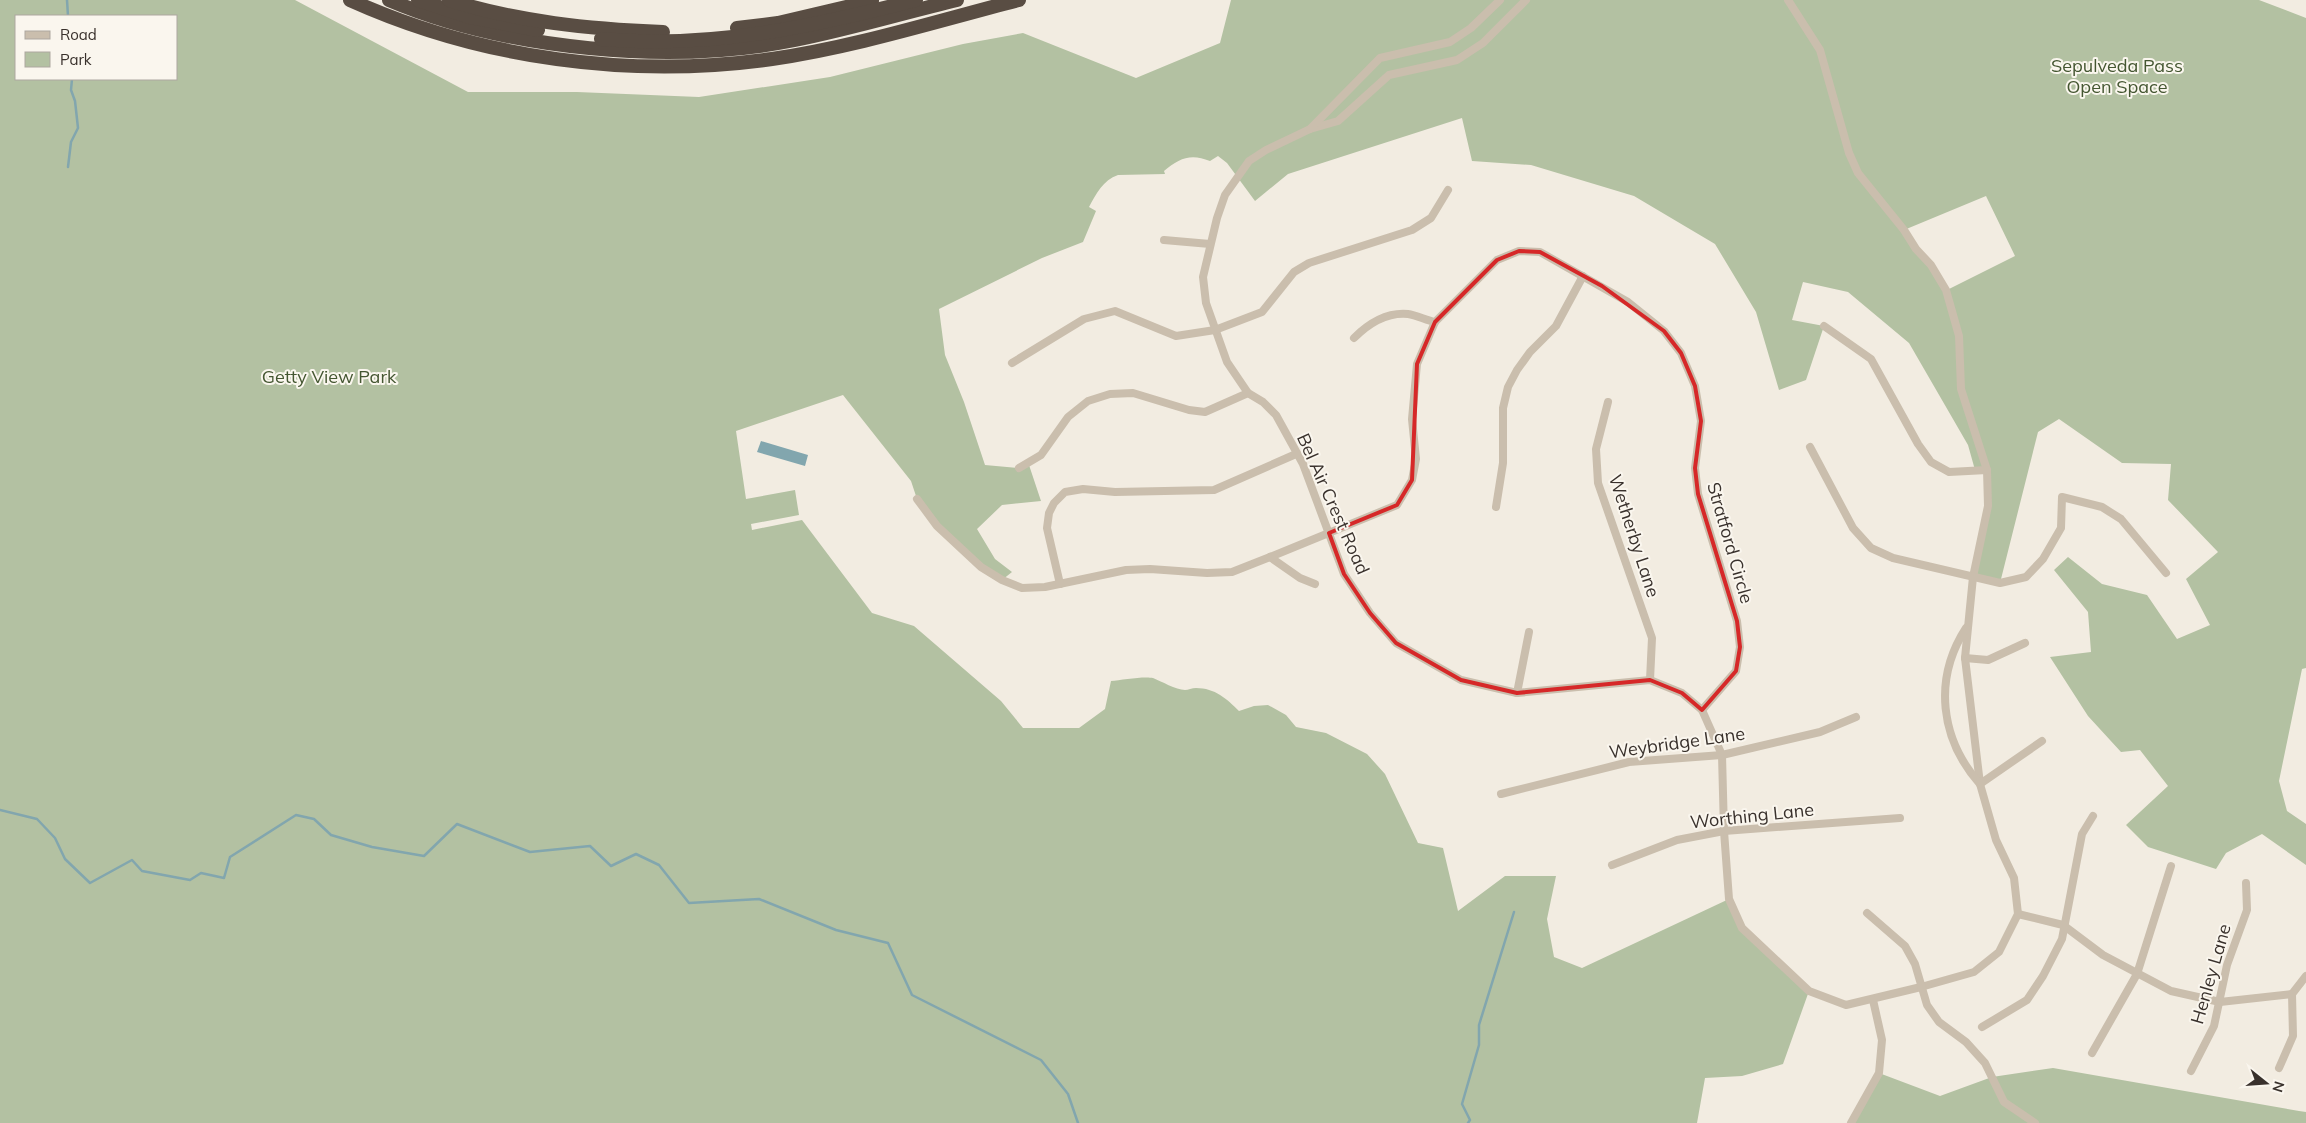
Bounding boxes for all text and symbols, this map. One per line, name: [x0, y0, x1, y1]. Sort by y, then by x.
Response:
legend: [15, 15, 178, 80]
text: Road: [60, 25, 97, 44]
text: Park: [60, 50, 92, 69]
park label: Sepulveda Pass Open Space: [2051, 54, 2183, 98]
park label: Getty View Park: [262, 365, 397, 388]
street label: Bel Air Crest Road: [1292, 430, 1375, 578]
street label: Wetherby Lane: [1604, 472, 1665, 600]
street label: Stratford Circle: [1702, 480, 1759, 606]
street label: Weybridge Lane: [1608, 722, 1746, 763]
street label: Worthing Lane: [1689, 798, 1815, 833]
street label: Henley Lane: [2185, 921, 2236, 1027]
north arrow: [2241, 1058, 2291, 1108]
text: N: [2268, 1079, 2289, 1094]

